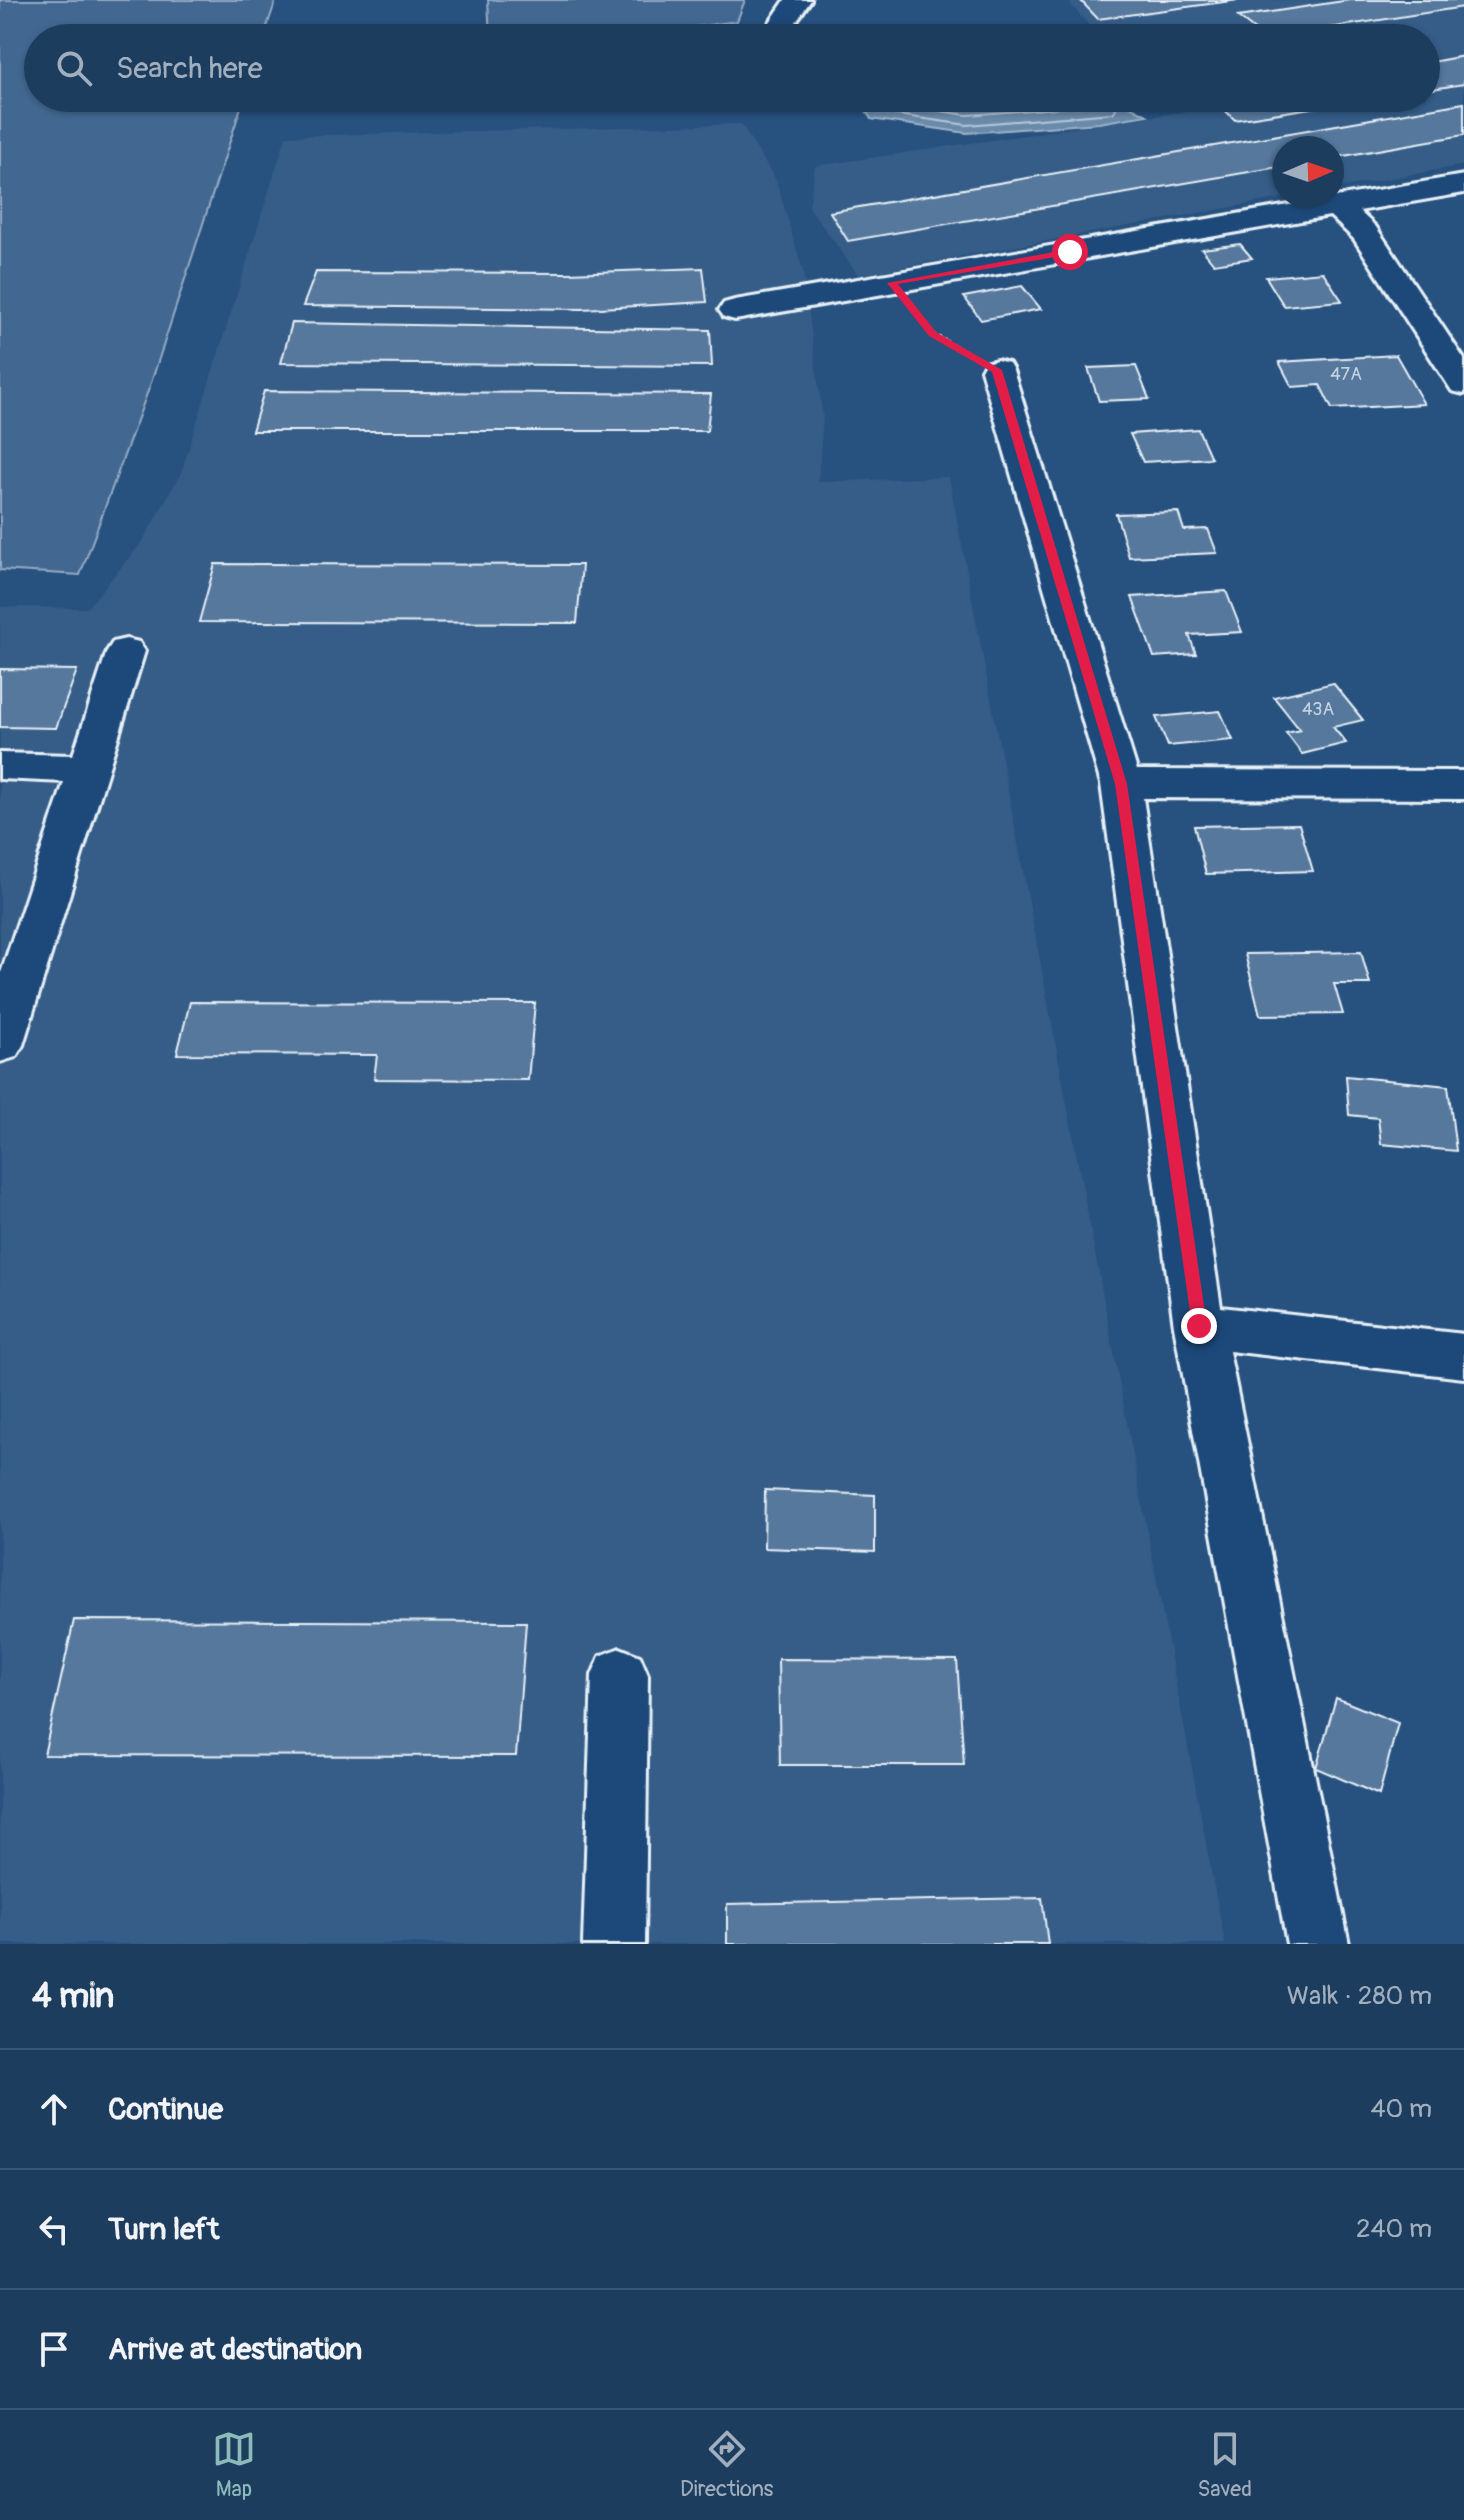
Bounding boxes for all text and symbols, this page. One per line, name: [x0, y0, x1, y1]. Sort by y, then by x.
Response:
search box: [24, 24, 1440, 112]
icon: search: [52, 46, 96, 90]
text: Search here: [116, 50, 263, 87]
north arrow: [1272, 136, 1344, 208]
route start: [1052, 234, 1088, 270]
house number: 47А: [1330, 363, 1362, 386]
house number: 43А: [1302, 698, 1334, 721]
route end: [1181, 1308, 1217, 1344]
text: 4 min: [32, 1975, 114, 2018]
text: Walk · 280 m: [1287, 1980, 1432, 2012]
icon: ahead: [32, 2087, 76, 2131]
text: Continue: [108, 2091, 223, 2128]
text: 40 m: [1370, 2093, 1432, 2125]
icon: left: [32, 2207, 76, 2251]
text: Turn left: [108, 2211, 219, 2248]
text: 240 m: [1356, 2213, 1432, 2245]
icon: arrive: [32, 2327, 76, 2371]
text: Arrive at destination: [108, 2331, 362, 2368]
tab: Map: [212, 2427, 256, 2503]
tab: Directions: [680, 2427, 773, 2503]
tab: Saved: [1197, 2427, 1252, 2503]

